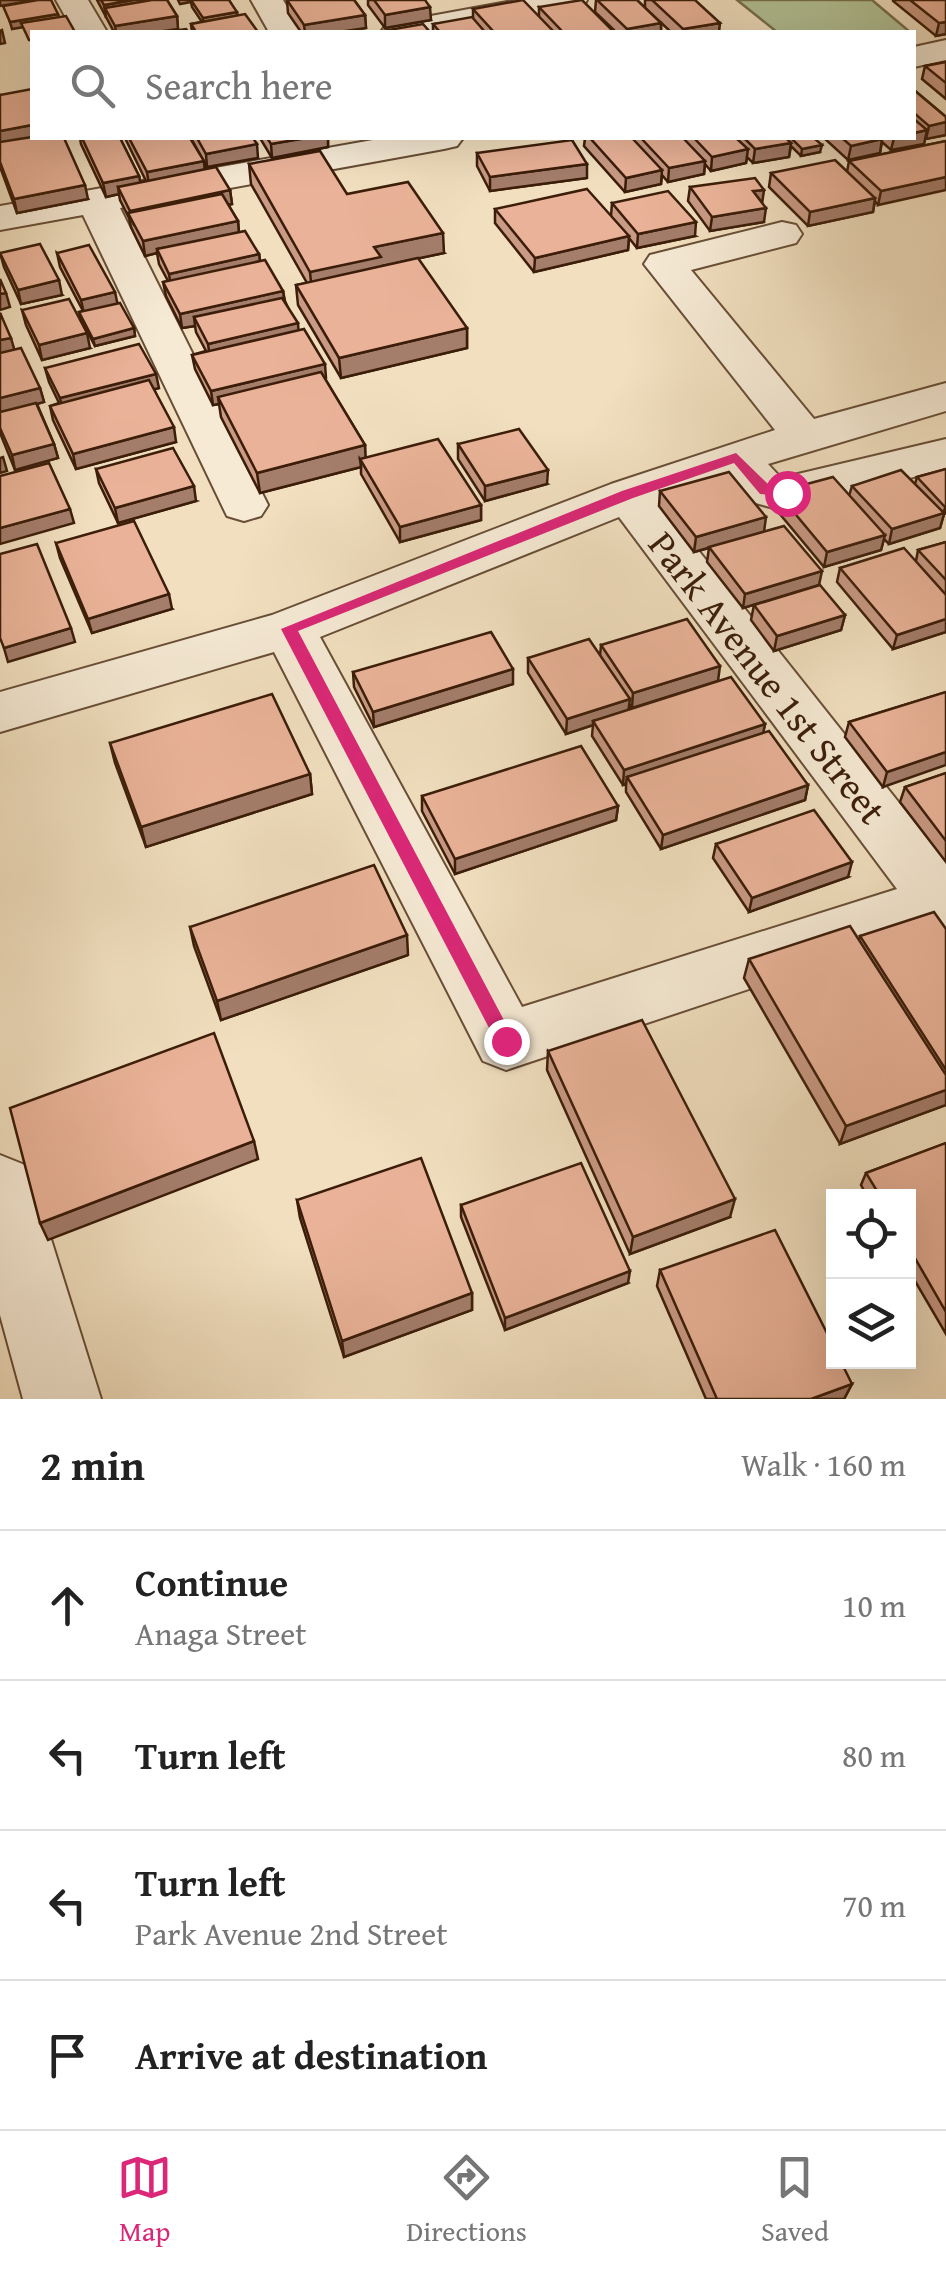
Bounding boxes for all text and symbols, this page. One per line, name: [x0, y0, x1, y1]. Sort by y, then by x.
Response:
search box: [30, 30, 916, 140]
text: Search here: [145, 57, 333, 113]
icon: search: [65, 58, 120, 113]
route start: [765, 471, 811, 517]
street label: Park Avenue 1st Street: [636, 519, 900, 835]
route end: [484, 1019, 530, 1065]
map controls: [826, 1189, 916, 1369]
button: locate: [826, 1189, 916, 1279]
button: layers: [826, 1279, 916, 1369]
text: 2 min: [40, 1434, 145, 1495]
text: Walk · 160 m: [741, 1441, 906, 1488]
text: Continue: [135, 1554, 288, 1610]
icon: ahead: [40, 1578, 95, 1633]
text: 10 m: [842, 1582, 906, 1629]
text: Anaga Street: [135, 1610, 307, 1657]
text: Turn left: [135, 1727, 286, 1783]
icon: left: [40, 1728, 95, 1783]
text: 80 m: [842, 1732, 906, 1779]
text: Turn left: [135, 1854, 286, 1910]
icon: left: [40, 1878, 95, 1933]
text: 70 m: [842, 1882, 906, 1929]
text: Park Avenue 2nd Street: [135, 1910, 448, 1957]
text: Arrive at destination: [135, 2027, 488, 2083]
icon: arrive: [40, 2028, 95, 2083]
tab: Map: [117, 2150, 172, 2251]
tab: Directions: [406, 2150, 527, 2251]
tab: Saved: [761, 2150, 829, 2251]

